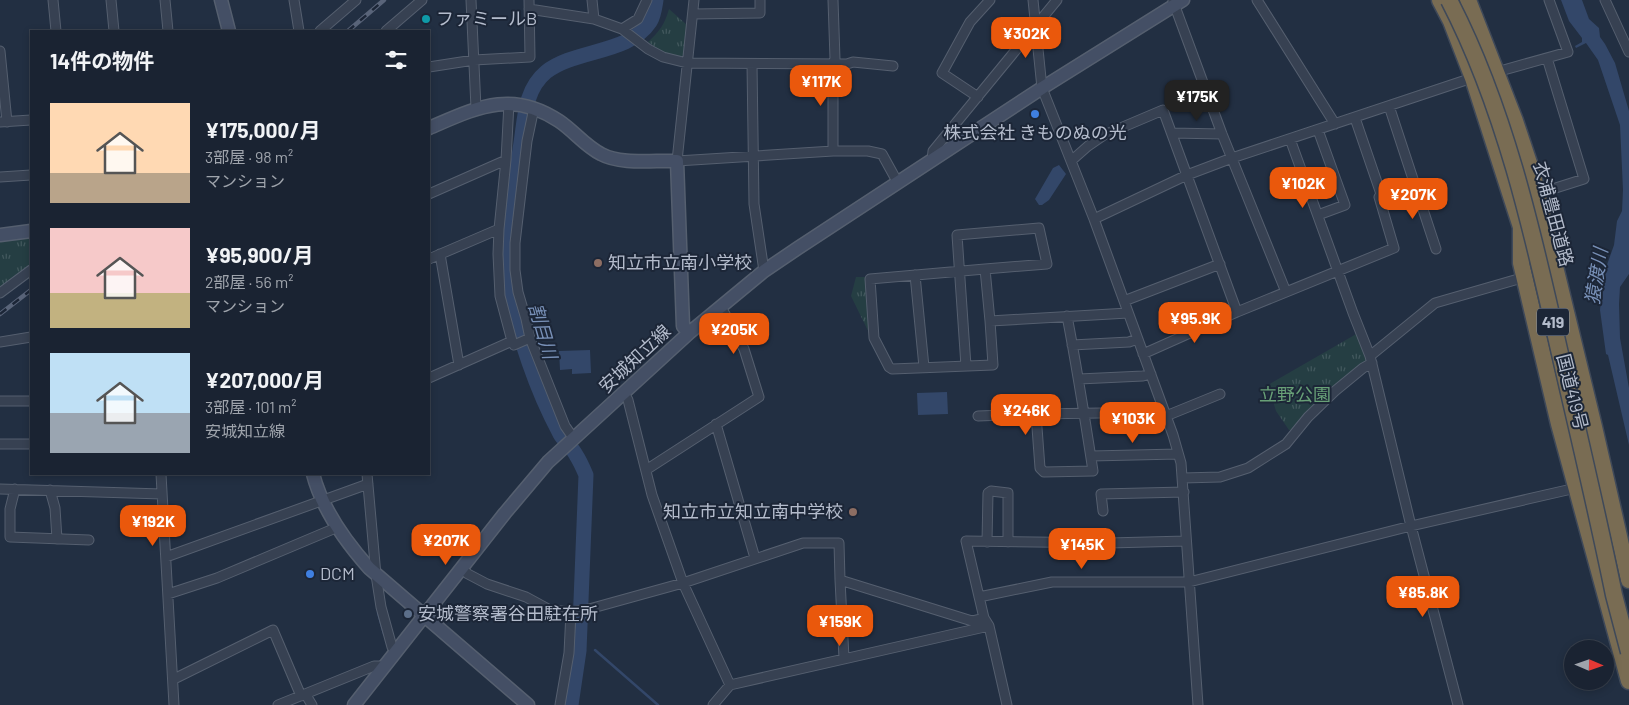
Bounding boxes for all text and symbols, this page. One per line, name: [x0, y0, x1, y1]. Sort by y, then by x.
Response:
place label: ファミールB: [436, 7, 537, 29]
marker: ファミールB: [420, 13, 432, 25]
pin: ¥302K: [991, 17, 1061, 59]
text: ¥302K: [1002, 23, 1050, 42]
icon: filters: [382, 46, 410, 74]
text: 14件の物件: [50, 48, 154, 73]
pin: ¥117K: [786, 64, 856, 107]
text: ¥117K: [801, 71, 841, 90]
pin: ¥175K: [1162, 80, 1232, 122]
text: ¥175K: [1175, 86, 1219, 105]
marker: 株式会社 きものぬの光: [1029, 108, 1041, 120]
text: ¥175,000/月: [205, 117, 320, 142]
place label: 株式会社 きものぬの光: [943, 121, 1127, 143]
icon: home: [90, 123, 150, 183]
text: 3部屋 · 98 m²: [205, 147, 293, 166]
street label: 衣浦豊田道路: [1529, 159, 1579, 269]
pin: ¥102K: [1268, 166, 1338, 209]
text: マンション: [205, 171, 285, 190]
text: ¥102K: [1281, 173, 1325, 192]
pin: ¥207K: [1378, 178, 1448, 220]
text: ¥207K: [1389, 184, 1437, 203]
text: ¥95,900/月: [205, 242, 313, 267]
water label: 猿渡川: [1580, 244, 1612, 306]
icon: home: [90, 248, 150, 308]
place label: 知立市立南小学校: [608, 251, 752, 273]
marker: 知立市立南小学校: [592, 257, 604, 269]
text: 2部屋 · 56 m²: [205, 272, 293, 291]
text: マンション: [205, 296, 285, 315]
water label: 割目川: [525, 300, 563, 363]
pin: ¥95.9K: [1154, 302, 1236, 344]
text: ¥95.9K: [1170, 308, 1220, 327]
road number: 419: [1537, 308, 1569, 336]
pin: ¥205K: [699, 312, 769, 355]
text: ¥205K: [710, 319, 758, 338]
street label: 安城知立線: [594, 320, 675, 397]
street label: 国道419号: [1553, 351, 1593, 432]
text: ¥207,000/月: [205, 367, 324, 392]
icon: home: [90, 373, 150, 433]
park label: 立野公園: [1259, 383, 1331, 405]
pin: ¥246K: [991, 394, 1061, 436]
text: 3部屋 · 101 m²: [205, 397, 296, 416]
text: ¥246K: [1002, 400, 1050, 419]
pin: ¥103K: [1098, 402, 1168, 444]
text: ¥103K: [1111, 408, 1155, 427]
text: 安城知立線: [205, 421, 285, 440]
place label: 知立市立知立南中学校: [663, 500, 843, 522]
pin: ¥192K: [118, 504, 188, 547]
marker: 知立市立知立南中学校: [847, 506, 859, 518]
text: ¥192K: [131, 511, 175, 530]
pin: ¥207K: [411, 524, 481, 566]
pin: ¥145K: [1047, 528, 1117, 570]
text: ¥207K: [422, 530, 470, 549]
text: ¥145K: [1060, 534, 1104, 553]
place label: DCM: [320, 562, 355, 584]
marker: DCM: [304, 568, 316, 580]
pin: ¥85.8K: [1382, 576, 1464, 618]
text: ¥85.8K: [1397, 582, 1449, 601]
place label: 安城警察署谷田駐在所: [418, 602, 598, 624]
pin: ¥159K: [805, 604, 875, 647]
marker: 安城警察署谷田駐在所: [402, 608, 414, 620]
text: ¥159K: [818, 611, 862, 630]
north arrow: [1564, 640, 1614, 690]
map controls: [1564, 640, 1614, 690]

